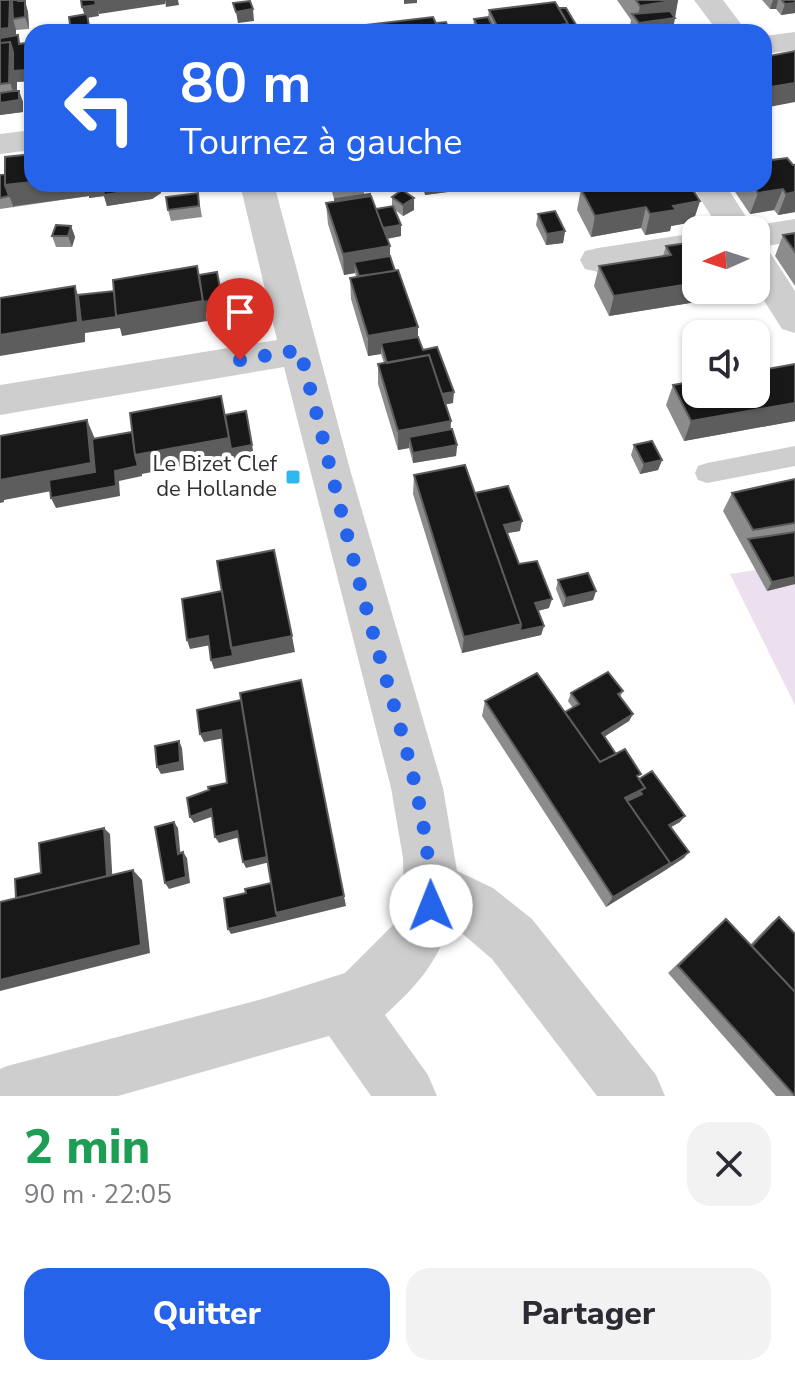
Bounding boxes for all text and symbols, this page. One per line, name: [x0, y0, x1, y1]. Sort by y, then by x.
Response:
text: 80 m: [180, 45, 311, 122]
icon: left: [48, 56, 152, 160]
text: Tournez à gauche: [180, 118, 462, 167]
north arrow: [682, 216, 770, 304]
map controls: [682, 216, 770, 408]
pin: [206, 278, 274, 360]
icon: arrive: [218, 290, 262, 334]
button: sound: [682, 320, 770, 408]
place label: Le Bizet Clef de Hollande: [153, 449, 278, 504]
marker: Le Bizet Clef de Hollande: [284, 468, 302, 486]
position arrow: [389, 864, 473, 948]
text: 2 min: [24, 1114, 150, 1180]
button: close: [687, 1122, 771, 1206]
text: 90 m · 22:05: [24, 1177, 172, 1212]
button: Quitter: [24, 1268, 390, 1360]
button: Partager: [406, 1268, 771, 1360]

